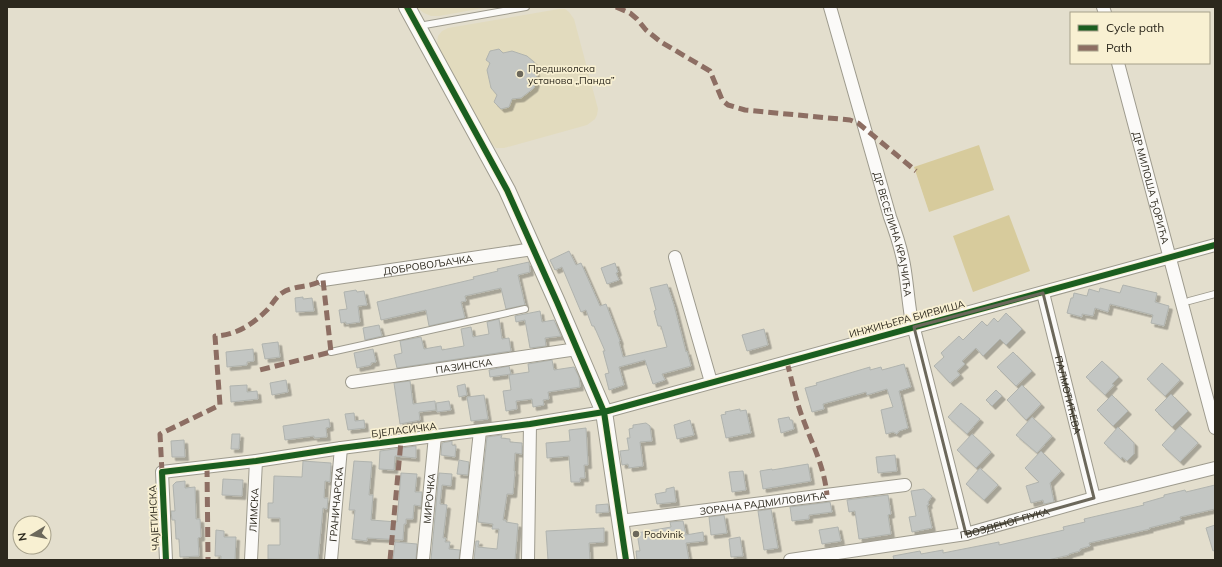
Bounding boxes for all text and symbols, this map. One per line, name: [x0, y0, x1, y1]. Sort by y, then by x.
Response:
legend: [1070, 12, 1210, 64]
text: Cycle path: [1106, 20, 1164, 35]
text: Path: [1106, 40, 1132, 55]
place label: Предшколска установа „Панда”: [528, 62, 615, 87]
marker: Предшколска установа „Панда”: [515, 69, 525, 79]
street label: ДР МИЛОША ЂОРИЋА: [1130, 130, 1172, 246]
street label: ДР ВЕСЕЛИНА КРАЈЧИЋА: [871, 170, 915, 298]
street label: ДОБРОВОЉАЧКА: [382, 251, 474, 278]
street label: ИНЖИЊЕРА БИРВИША: [848, 297, 967, 341]
street label: ПАЛМОТИЋЕВА: [1052, 354, 1085, 436]
street label: ПАЗИНСКА: [435, 355, 494, 376]
street label: БЈЕЛАСИЧКА: [371, 419, 438, 440]
street label: ГРАНИЧАРСКА: [326, 466, 346, 542]
street label: МИРОЧКА: [420, 472, 438, 524]
street label: ЧАЈЕТИНСКА: [146, 484, 162, 551]
street label: ЛИМСКА: [246, 487, 261, 533]
street label: ЗОРАНА РАДМИЛОВИЋА: [699, 488, 828, 517]
street label: ГВОЗДЕНОГ ПУКА: [959, 504, 1051, 541]
north arrow: [12, 515, 52, 555]
place label: Podvinik: [644, 528, 684, 541]
marker: Podvinik: [631, 529, 641, 539]
text: N: [15, 531, 30, 542]

